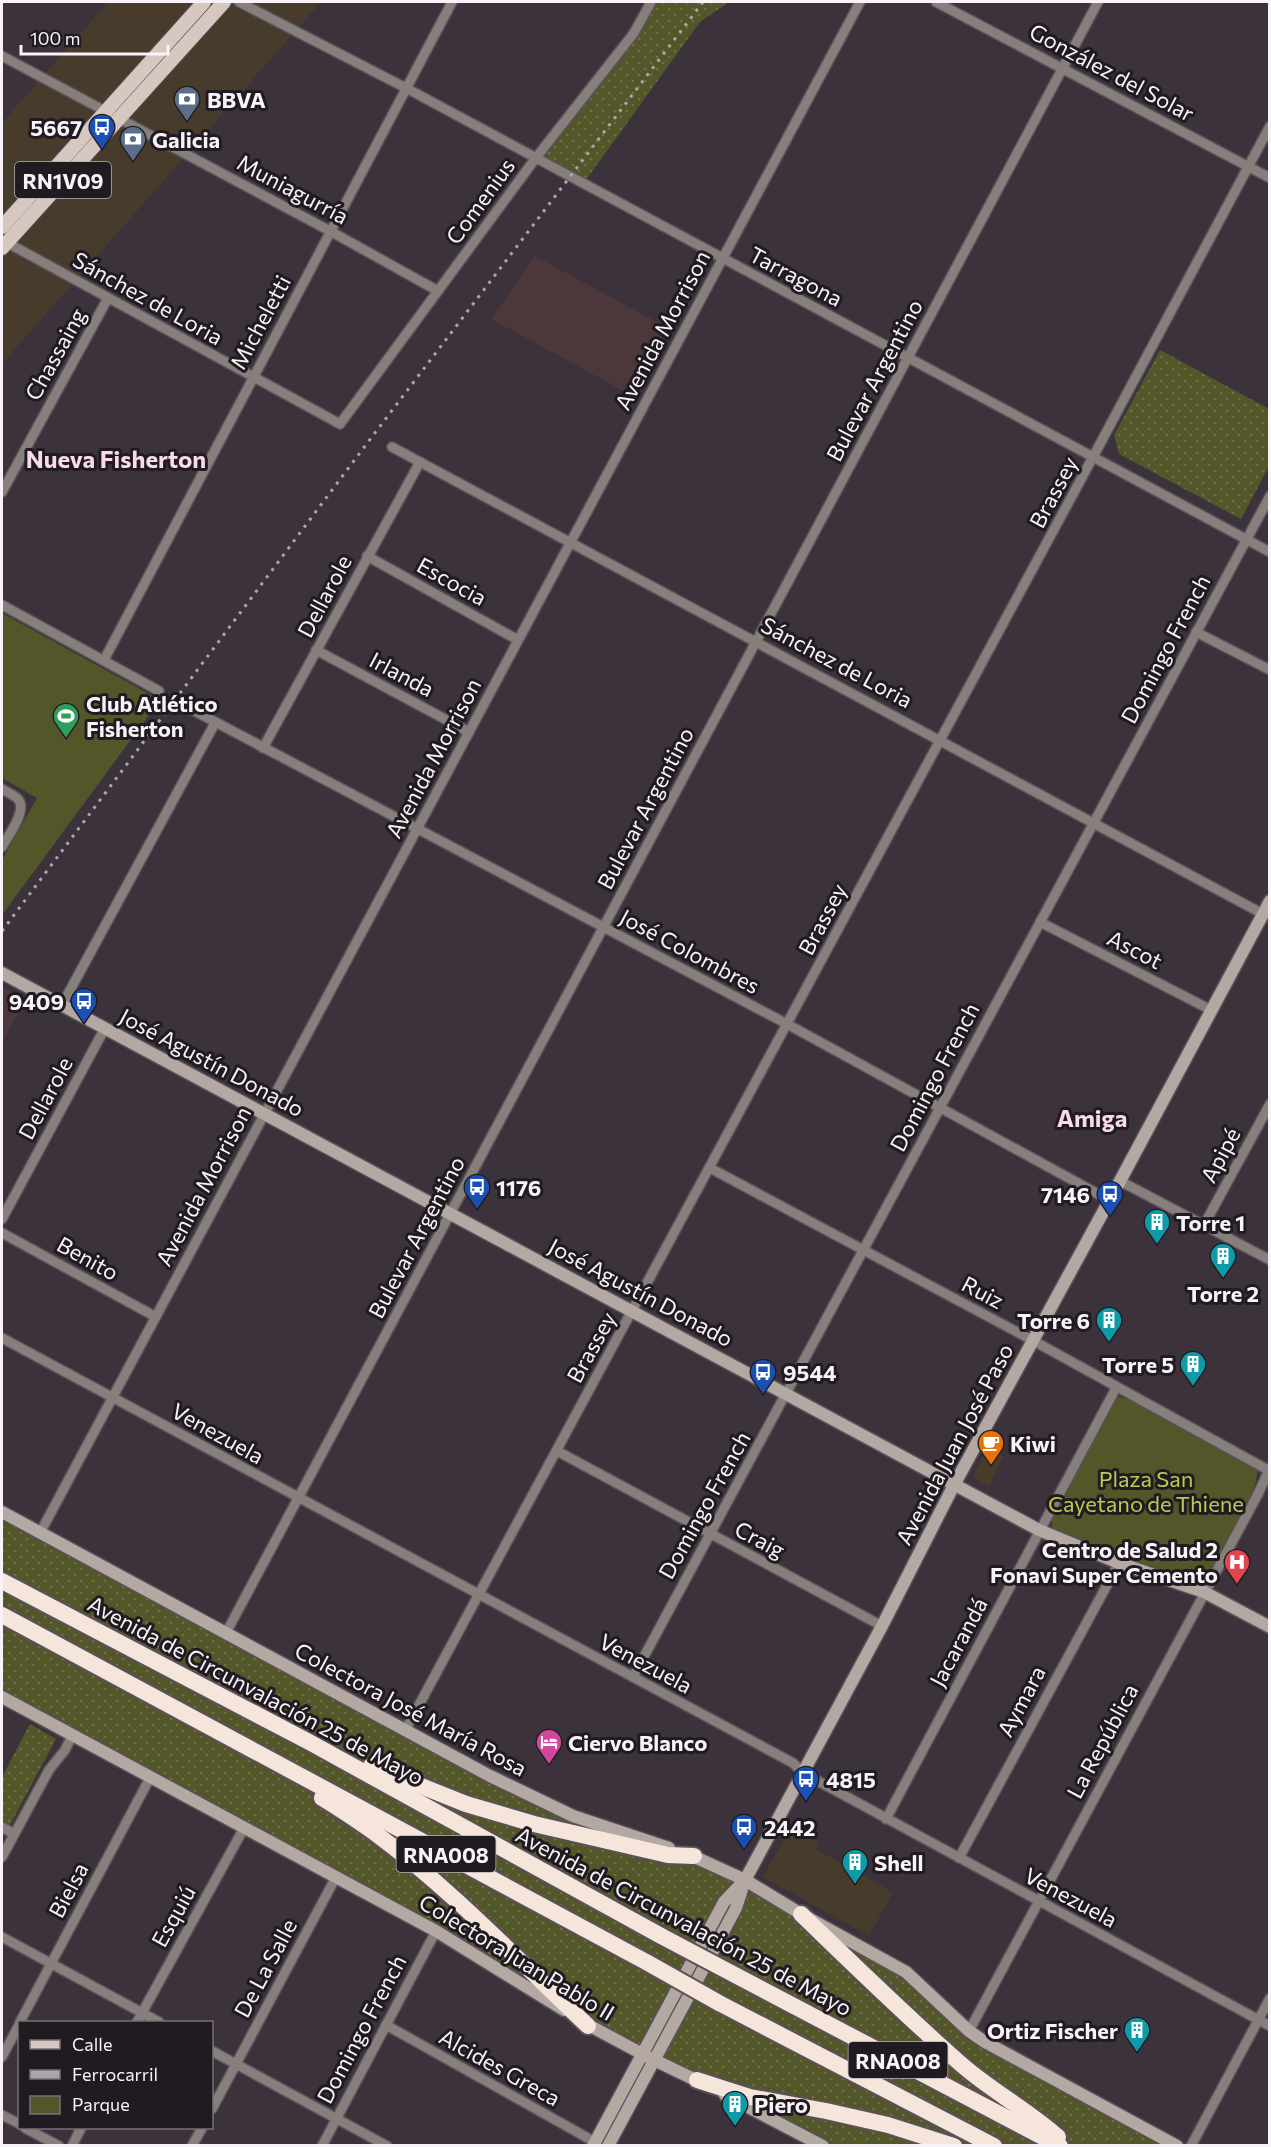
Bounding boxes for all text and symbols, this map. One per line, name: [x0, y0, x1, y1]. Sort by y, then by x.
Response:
street label: González del Solar: [1025, 17, 1199, 127]
scale bar: [21, 18, 168, 56]
text: 100 m: [30, 27, 80, 49]
bank icon: BBVA: [172, 84, 202, 122]
place label: BBVA: [207, 86, 266, 113]
bus stop icon: 5667: [87, 112, 117, 150]
place label: 5667: [30, 114, 82, 141]
bank icon: Galicia: [118, 124, 148, 162]
place label: Galicia: [152, 126, 220, 153]
street label: Muniagurría: [233, 148, 353, 230]
street label: Comenius: [440, 153, 520, 249]
road number: RN1V09: [15, 162, 111, 198]
street label: Tarragona: [745, 240, 847, 312]
street label: Sánchez de Loria: [68, 246, 228, 350]
street label: Avenida Morrison: [609, 246, 715, 414]
street label: Micheletti: [224, 270, 296, 374]
street label: Bulevar Argentino: [820, 295, 928, 465]
street label: Chassaing: [19, 303, 91, 405]
district label: Nueva Fisherton: [26, 444, 206, 473]
street label: Brassey: [1023, 452, 1083, 532]
street label: Dellarole: [291, 550, 357, 642]
street label: Escocia: [413, 551, 491, 611]
street label: Domingo French: [1115, 570, 1215, 728]
street label: Sánchez de Loria: [757, 611, 917, 713]
street label: Irlanda: [365, 646, 439, 702]
street label: Avenida Morrison: [380, 674, 486, 842]
place label: Club Atlético Fisherton: [86, 690, 218, 742]
sports icon: Club Atlético Fisherton: [51, 701, 81, 739]
street label: Bulevar Argentino: [591, 723, 699, 893]
street label: Brassey: [792, 879, 852, 959]
street label: José Colombres: [616, 903, 764, 999]
street label: Ascot: [1103, 924, 1167, 974]
bus stop icon: 9409: [69, 986, 99, 1024]
place label: 9409: [9, 988, 64, 1015]
street label: Domingo French: [884, 998, 984, 1156]
street label: José Agustín Donado: [115, 1002, 309, 1122]
street label: Dellarole: [12, 1052, 78, 1144]
street label: Avenida Morrison: [150, 1102, 256, 1270]
district label: Amiga: [1057, 1103, 1127, 1132]
street label: Apipé: [1194, 1123, 1246, 1187]
street label: Bulevar Argentino: [362, 1152, 470, 1322]
bus stop icon: 1176: [462, 1172, 492, 1210]
place label: 1176: [496, 1174, 541, 1201]
bus stop icon: 7146: [1095, 1179, 1125, 1217]
place label: 7146: [1041, 1181, 1090, 1208]
building icon: Torre 1: [1142, 1207, 1172, 1245]
place label: Torre 1: [1176, 1209, 1245, 1236]
street label: Benito: [53, 1230, 123, 1286]
street label: José Agustín Donado: [544, 1232, 738, 1352]
building icon: Torre 2: [1208, 1241, 1238, 1279]
street label: Ruiz: [957, 1270, 1009, 1314]
place label: Torre 2: [1187, 1280, 1259, 1307]
building icon: Torre 6: [1094, 1305, 1124, 1343]
street label: Brassey: [561, 1307, 621, 1387]
place label: Torre 6: [1017, 1307, 1090, 1334]
street label: Avenida Juan José Paso: [889, 1339, 1019, 1549]
building icon: Torre 5: [1178, 1349, 1208, 1387]
place label: Torre 5: [1102, 1351, 1174, 1378]
bus stop icon: 9544: [748, 1357, 778, 1395]
place label: 9544: [783, 1359, 836, 1386]
street label: Venezuela: [167, 1397, 269, 1469]
street label: Domingo French: [652, 1427, 756, 1583]
cafe icon: Kiwi: [976, 1428, 1006, 1466]
place label: Kiwi: [1010, 1430, 1056, 1457]
park label: Plaza San Cayetano de Thiene: [1048, 1465, 1244, 1517]
street label: Craig: [730, 1515, 790, 1563]
place label: Centro de Salud 2 Fonavi Super Cemento: [990, 1536, 1218, 1588]
hospital icon: Centro de Salud 2 Fonavi Super Cemento: [1222, 1547, 1252, 1585]
street label: Avenida de Circunvalación 25 de Mayo: [83, 1590, 429, 1790]
street label: Jacarandá: [923, 1593, 993, 1691]
street label: Venezuela: [595, 1627, 697, 1699]
street label: Colectora José María Rosa: [290, 1636, 532, 1782]
street label: Aymara: [991, 1661, 1051, 1741]
street label: La República: [1061, 1679, 1143, 1803]
hotel icon: Ciervo Blanco: [534, 1727, 564, 1765]
place label: Ciervo Blanco: [568, 1729, 707, 1756]
bus stop icon: 4815: [791, 1764, 821, 1802]
place label: 4815: [826, 1766, 876, 1793]
bus stop icon: 2442: [729, 1812, 759, 1850]
place label: 2442: [764, 1814, 816, 1841]
street label: Avenida de Circunvalación 25 de Mayo: [511, 1821, 857, 2021]
road number: RNA008: [396, 1836, 496, 1872]
building icon: Shell: [840, 1847, 870, 1885]
place label: Shell: [874, 1849, 924, 1876]
street label: Bielsa: [42, 1858, 94, 1922]
street label: Venezuela: [1020, 1861, 1122, 1933]
street label: Esquiú: [145, 1881, 201, 1951]
street label: Colectora Juan Pablo II: [414, 1888, 620, 2026]
street label: De La Salle: [228, 1914, 302, 2022]
street label: Domingo French: [311, 1950, 411, 2108]
building icon: Ortiz Fischer: [1122, 2015, 1152, 2053]
place label: Ortiz Fischer: [987, 2017, 1118, 2044]
legend: [18, 2021, 213, 2129]
street label: Alcides Greca: [435, 2023, 565, 2111]
text: Calle: [72, 2033, 112, 2055]
road number: RNA008: [848, 2042, 948, 2078]
text: Ferrocarril: [72, 2063, 158, 2085]
building icon: Piero: [720, 2089, 750, 2127]
place label: Piero: [754, 2091, 808, 2118]
text: Parque: [72, 2093, 130, 2115]

